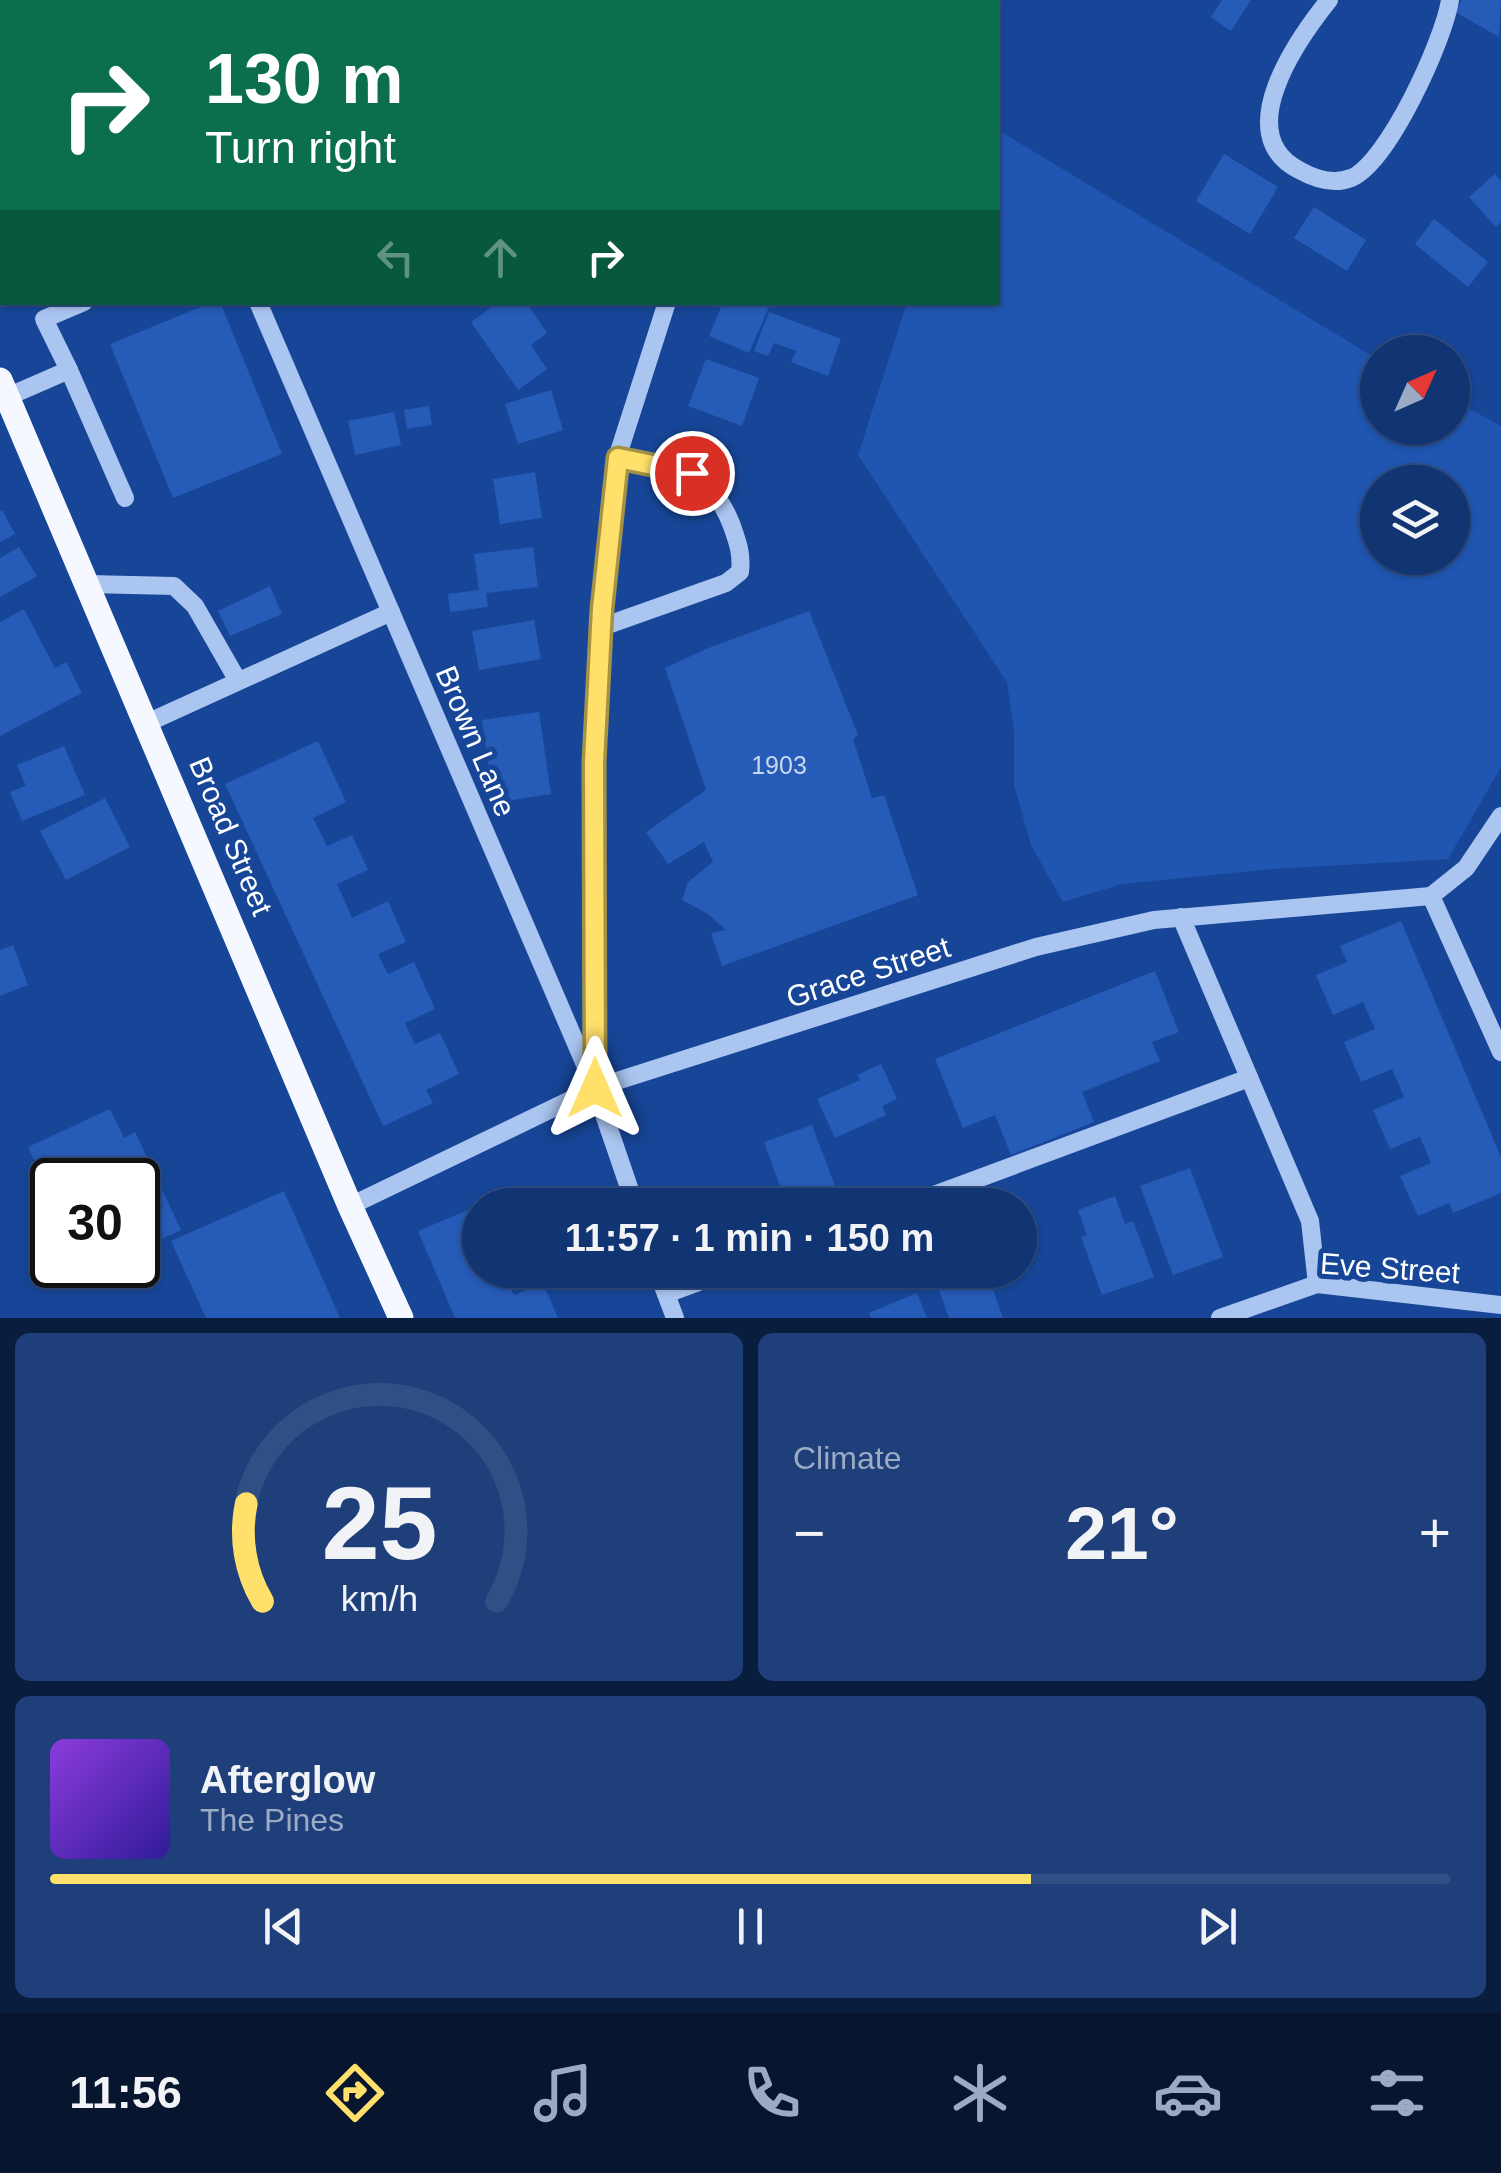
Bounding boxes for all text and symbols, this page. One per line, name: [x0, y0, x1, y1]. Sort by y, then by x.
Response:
icon: right: [40, 40, 170, 170]
text: 130 m: [205, 40, 403, 118]
text: Turn right: [205, 122, 396, 173]
icon: left: [368, 230, 423, 285]
icon: ahead: [473, 230, 528, 285]
icon: right: [578, 230, 633, 285]
north arrow: [1360, 335, 1470, 445]
map controls: [1360, 335, 1470, 575]
pin: [650, 431, 735, 516]
icon: arrive: [665, 446, 720, 501]
button: layers: [1360, 465, 1470, 575]
street label: Brown Lane: [430, 661, 522, 821]
house number: 1903: [751, 751, 807, 779]
street label: Broad Street: [183, 752, 279, 921]
street label: Grace Street: [782, 930, 955, 1014]
position arrow: [543, 1036, 647, 1140]
speed limit sign: 30: [30, 1158, 160, 1288]
text: 11:57 · 1 min · 150 m: [565, 1217, 934, 1259]
street label: Eve Street: [1319, 1247, 1462, 1289]
text: Climate: [793, 1440, 901, 1476]
text: 25: [321, 1465, 437, 1581]
text: 21°: [1065, 1491, 1179, 1575]
text: −: [793, 1502, 825, 1564]
text: +: [1419, 1502, 1451, 1564]
text: km/h: [340, 1579, 418, 1619]
text: Afterglow: [200, 1759, 375, 1801]
text: The Pines: [200, 1802, 344, 1838]
icon: previous: [256, 1899, 311, 1954]
icon: pause: [723, 1899, 778, 1954]
icon: next: [1190, 1899, 1245, 1954]
icon: directions: [320, 2058, 390, 2128]
icon: music: [528, 2058, 598, 2128]
icon: phone: [737, 2058, 807, 2128]
icon: climate: [945, 2058, 1015, 2128]
icon: car: [1153, 2058, 1223, 2128]
icon: filters: [1362, 2058, 1432, 2128]
text: 11:56: [69, 2067, 182, 2118]

